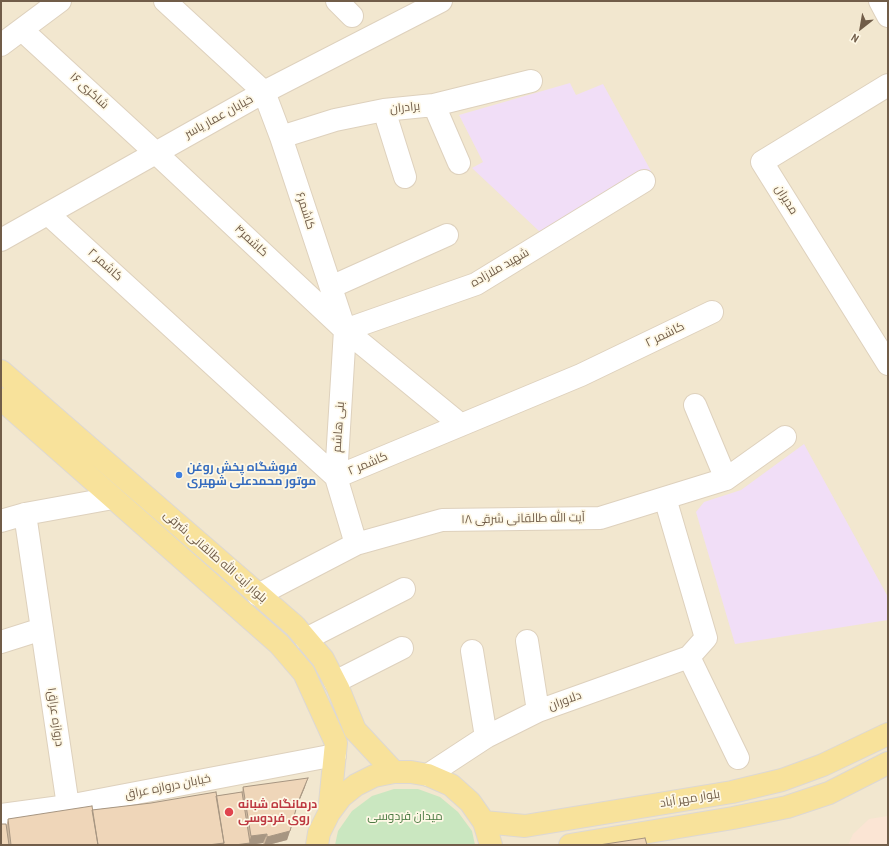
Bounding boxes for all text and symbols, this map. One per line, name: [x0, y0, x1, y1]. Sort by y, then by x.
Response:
north arrow: [841, 8, 881, 48]
text: N: [848, 31, 861, 46]
street label: شاکری ۱۶: [67, 70, 111, 112]
street label: خیابان عمار یاسر: [182, 92, 256, 142]
street label: برادران: [389, 99, 421, 117]
street label: مدیران: [771, 183, 801, 217]
street label: کاشمر۶: [292, 191, 318, 231]
street label: کاشمر۴: [231, 222, 271, 260]
street label: شهید ملازاده: [468, 245, 532, 291]
street label: کاشمر ۲: [85, 246, 125, 284]
street label: کاشمر ۲: [643, 319, 687, 351]
street label: بنی هاشم: [330, 401, 348, 453]
street label: کاشمر ۲: [346, 449, 390, 479]
place label: فروشگاه پخش روغن موتور محمدعلی شهیری: [187, 461, 316, 489]
marker: فروشگاه پخش روغن موتور محمدعلی شهیری: [174, 470, 184, 480]
street label: بلوار آیت الله طالقانی شرقی: [160, 508, 270, 606]
street label: آیت الله طالقانی شرقی ۱۸: [461, 511, 585, 527]
street label: دروازه عراق۱: [44, 686, 66, 748]
street label: دلاوران: [546, 688, 584, 714]
street label: خیابان دروازه عراق: [124, 772, 212, 802]
street label: بلوار مهر آباد: [659, 787, 721, 811]
place label: درمانگاه شبانه روی فردوسی: [238, 798, 317, 826]
marker: درمانگاه شبانه روی فردوسی: [223, 806, 235, 818]
park label: میدان فردوسی: [367, 810, 443, 824]

